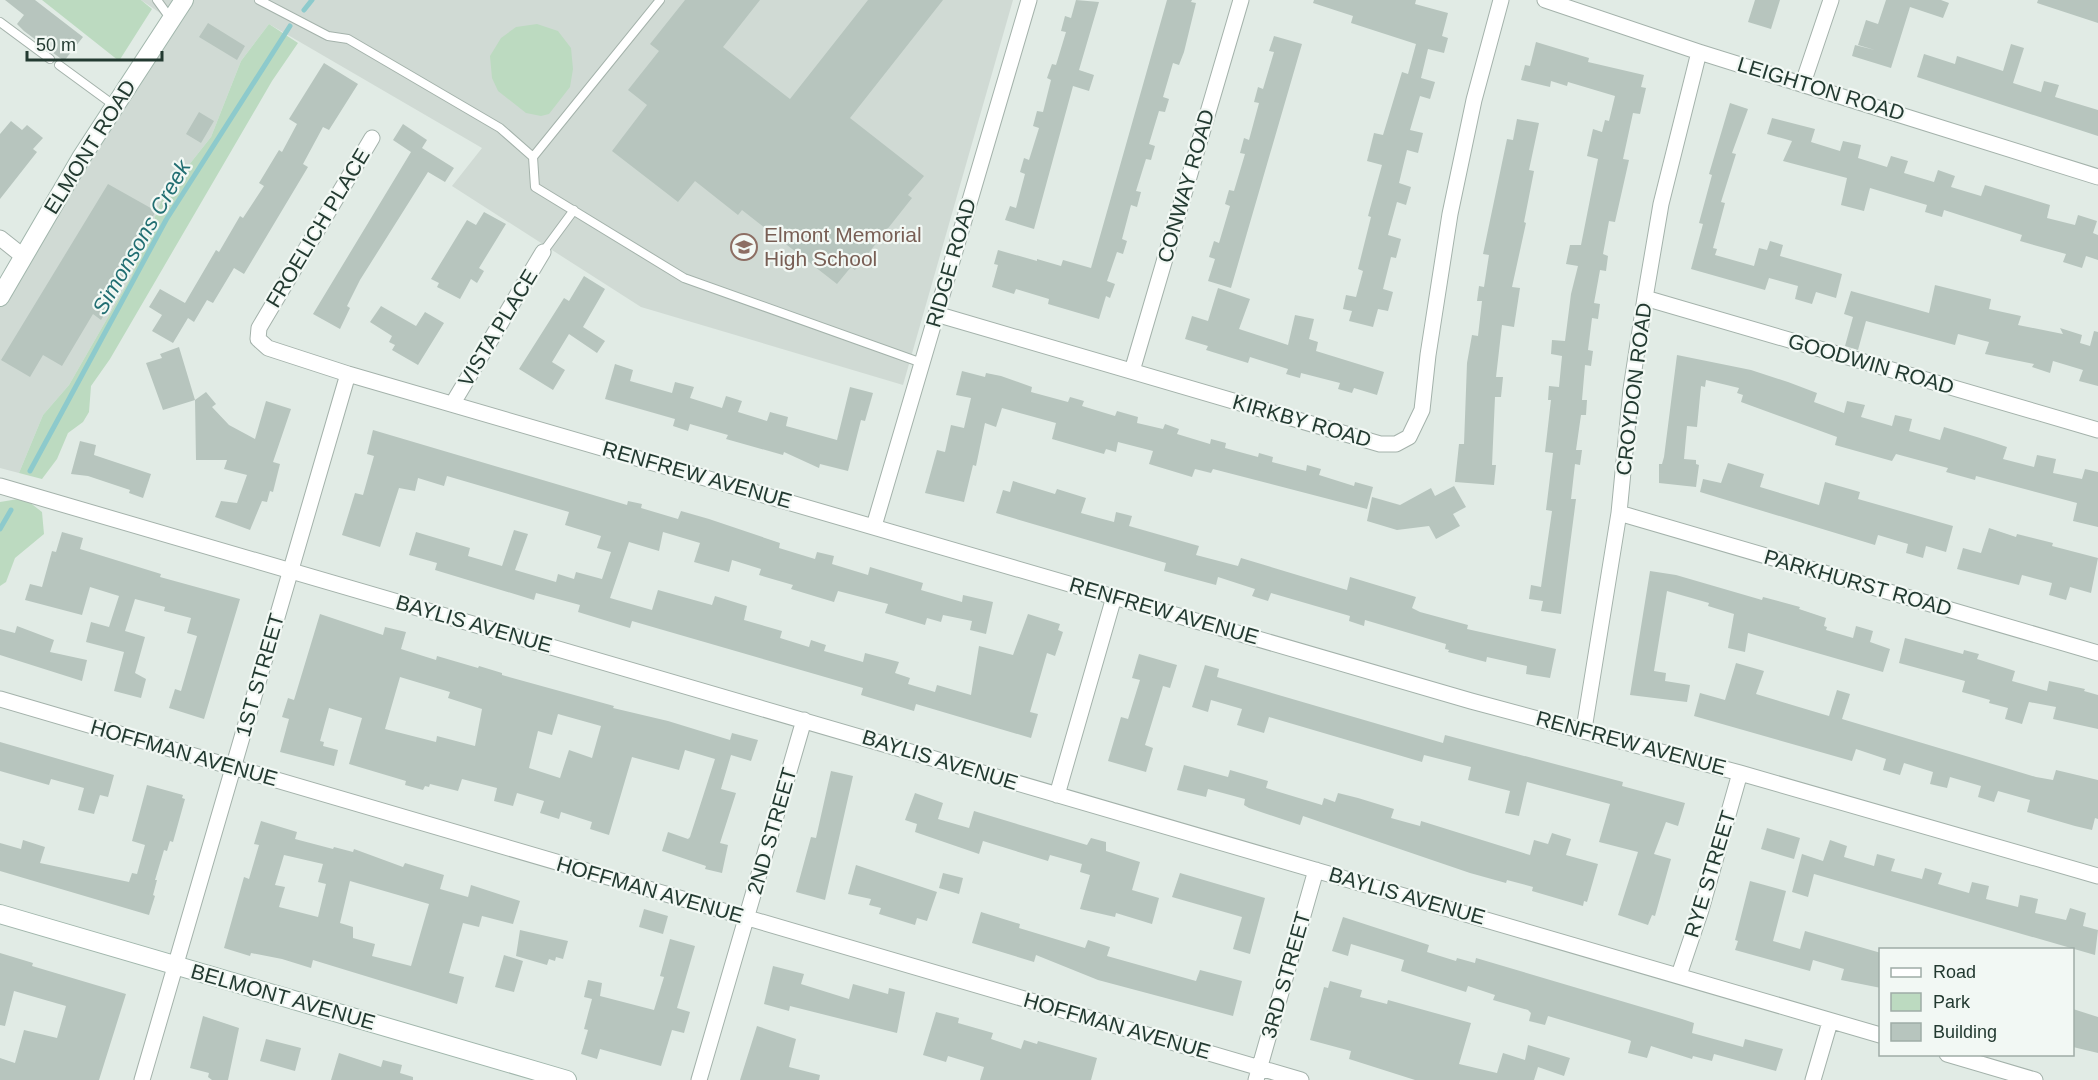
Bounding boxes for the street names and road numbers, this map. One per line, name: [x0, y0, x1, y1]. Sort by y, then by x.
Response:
street label: LEIGHTON ROAD: [1735, 52, 1907, 125]
street label: ELMONT ROAD: [39, 75, 140, 218]
street label: CONWAY ROAD: [1153, 107, 1218, 265]
street label: FROELICH PLACE: [261, 144, 374, 311]
street label: RIDGE ROAD: [921, 196, 980, 330]
street label: VISTA PLACE: [454, 265, 542, 391]
street label: CROYDON ROAD: [1611, 301, 1656, 477]
street label: GOODWIN ROAD: [1786, 329, 1957, 398]
street label: KIRKBY ROAD: [1230, 390, 1374, 451]
street label: RENFREW AVENUE: [600, 437, 794, 513]
street label: PARKHURST ROAD: [1762, 545, 1955, 620]
street label: RENFREW AVENUE: [1067, 573, 1261, 649]
street label: BAYLIS AVENUE: [393, 590, 555, 657]
street label: 1ST STREET: [231, 611, 288, 739]
street label: RENFREW AVENUE: [1534, 706, 1729, 779]
street label: HOFFMAN AVENUE: [88, 715, 280, 790]
street label: BAYLIS AVENUE: [860, 725, 1021, 794]
street label: 2ND STREET: [742, 765, 801, 897]
street label: RYE STREET: [1679, 807, 1740, 940]
street label: HOFFMAN AVENUE: [554, 852, 746, 927]
street label: BAYLIS AVENUE: [1326, 862, 1488, 929]
street label: 3RD STREET: [1256, 909, 1315, 1041]
street label: BELMONT AVENUE: [188, 959, 378, 1034]
street label: HOFFMAN AVENUE: [1021, 988, 1213, 1063]

